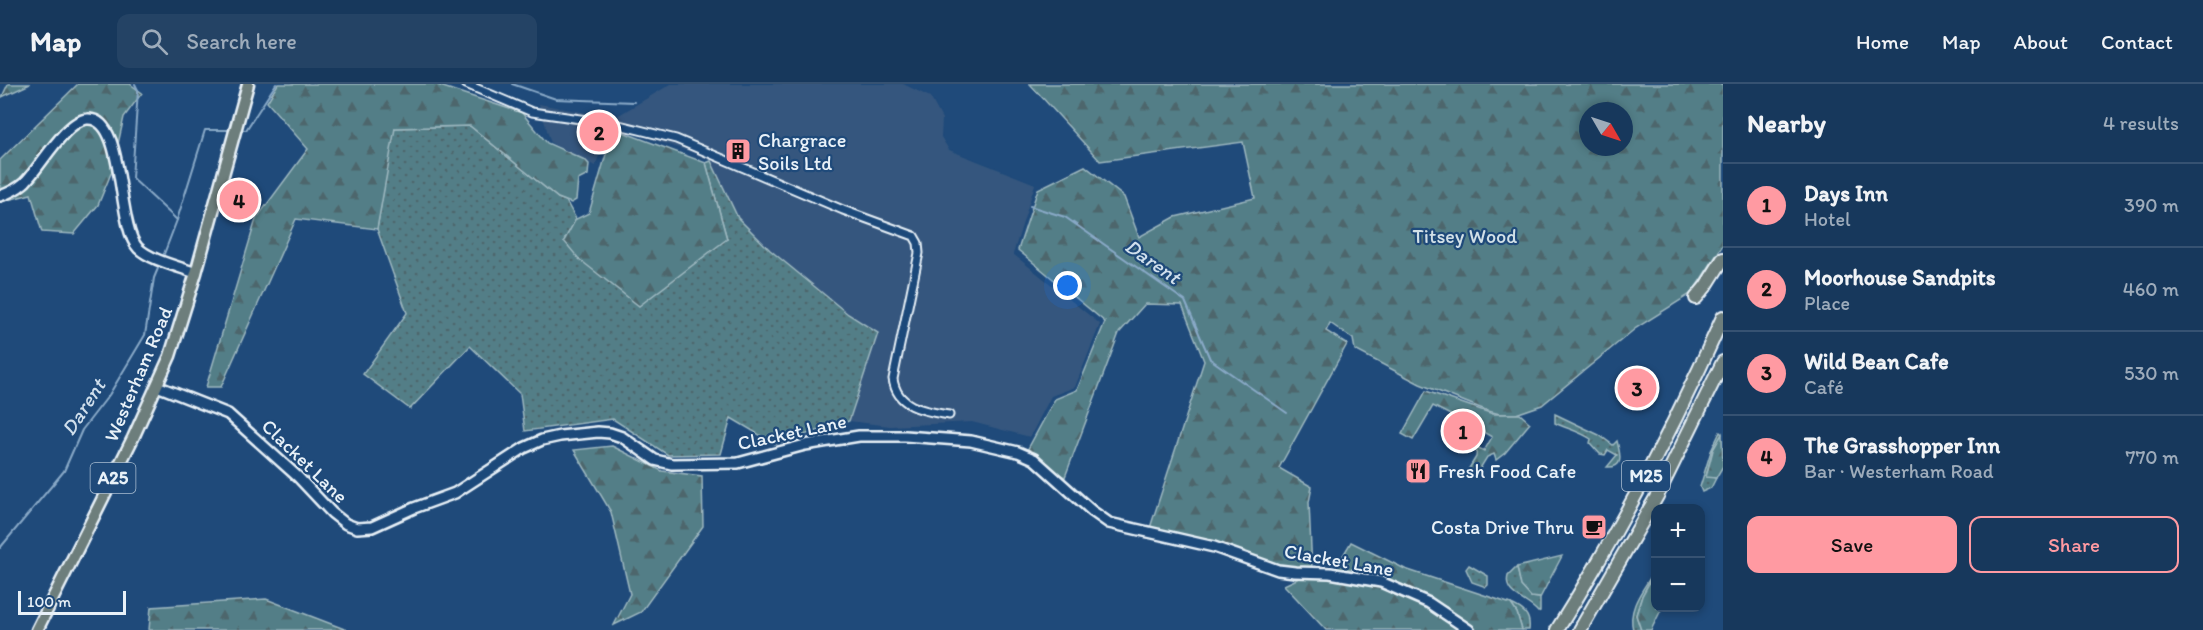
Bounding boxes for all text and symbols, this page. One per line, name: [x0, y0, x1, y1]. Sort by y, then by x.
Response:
search box: [117, 14, 537, 68]
text: Map: [30, 24, 81, 58]
icon: search: [138, 25, 171, 58]
text: Search here: [186, 28, 297, 55]
text: Home: [1856, 29, 1909, 54]
text: Map: [1942, 29, 1981, 54]
text: About: [2014, 29, 2068, 54]
text: Contact: [2101, 29, 2173, 54]
north arrow: [1579, 102, 1633, 156]
text: Nearby: [1747, 107, 1826, 139]
pin: 2: [580, 110, 618, 154]
text: 4 results: [2103, 111, 2179, 135]
place label: Chargrace Soils Ltd: [758, 128, 846, 175]
building icon: Chargrace Soils Ltd: [723, 136, 753, 166]
pin: 4: [220, 178, 258, 222]
text: Days Inn: [1804, 180, 1888, 207]
text: 1: [1762, 193, 1771, 217]
text: 390 m: [2124, 193, 2179, 217]
text: Hotel: [1804, 207, 1851, 231]
park label: Titsey Wood: [1413, 224, 1517, 248]
water label: Darent: [1120, 233, 1187, 290]
text: Moorhouse Sandpits: [1804, 264, 1996, 291]
your location: [1053, 271, 1082, 300]
text: 2: [1761, 277, 1772, 301]
text: 460 m: [2123, 277, 2179, 301]
text: Place: [1804, 291, 1850, 315]
street label: Westerham Road: [99, 303, 177, 445]
text: Wild Bean Cafe: [1804, 348, 1949, 375]
text: 3: [1761, 361, 1772, 385]
text: 530 m: [2124, 361, 2179, 385]
pin: 3: [1618, 366, 1656, 410]
water label: Darent: [56, 372, 112, 440]
text: Café: [1804, 375, 1844, 399]
pin: 1: [1444, 408, 1482, 454]
street label: Clacket Lane: [735, 409, 849, 455]
street label: Clacket Lane: [257, 414, 353, 508]
text: The Grasshopper Inn: [1804, 432, 2000, 459]
text: 4: [1760, 445, 1773, 469]
text: 770 m: [2126, 445, 2179, 469]
restaurant icon: Fresh Food Cafe: [1403, 456, 1433, 486]
place label: Fresh Food Cafe: [1438, 459, 1576, 483]
text: Bar · Westerham Road: [1804, 459, 1994, 483]
road number: M25: [1622, 461, 1670, 491]
road number: A25: [90, 463, 136, 493]
map controls: [1651, 504, 1705, 612]
button: +: [1651, 504, 1705, 558]
cafe icon: Costa Drive Thru: [1579, 512, 1609, 542]
place label: Costa Drive Thru: [1431, 515, 1574, 539]
button: Save: [1747, 516, 1957, 573]
button: Share: [1969, 516, 2179, 573]
street label: Clacket Lane: [1282, 539, 1396, 581]
button: −: [1651, 558, 1705, 612]
scale bar: [18, 588, 126, 616]
text: 100 m: [27, 592, 71, 611]

